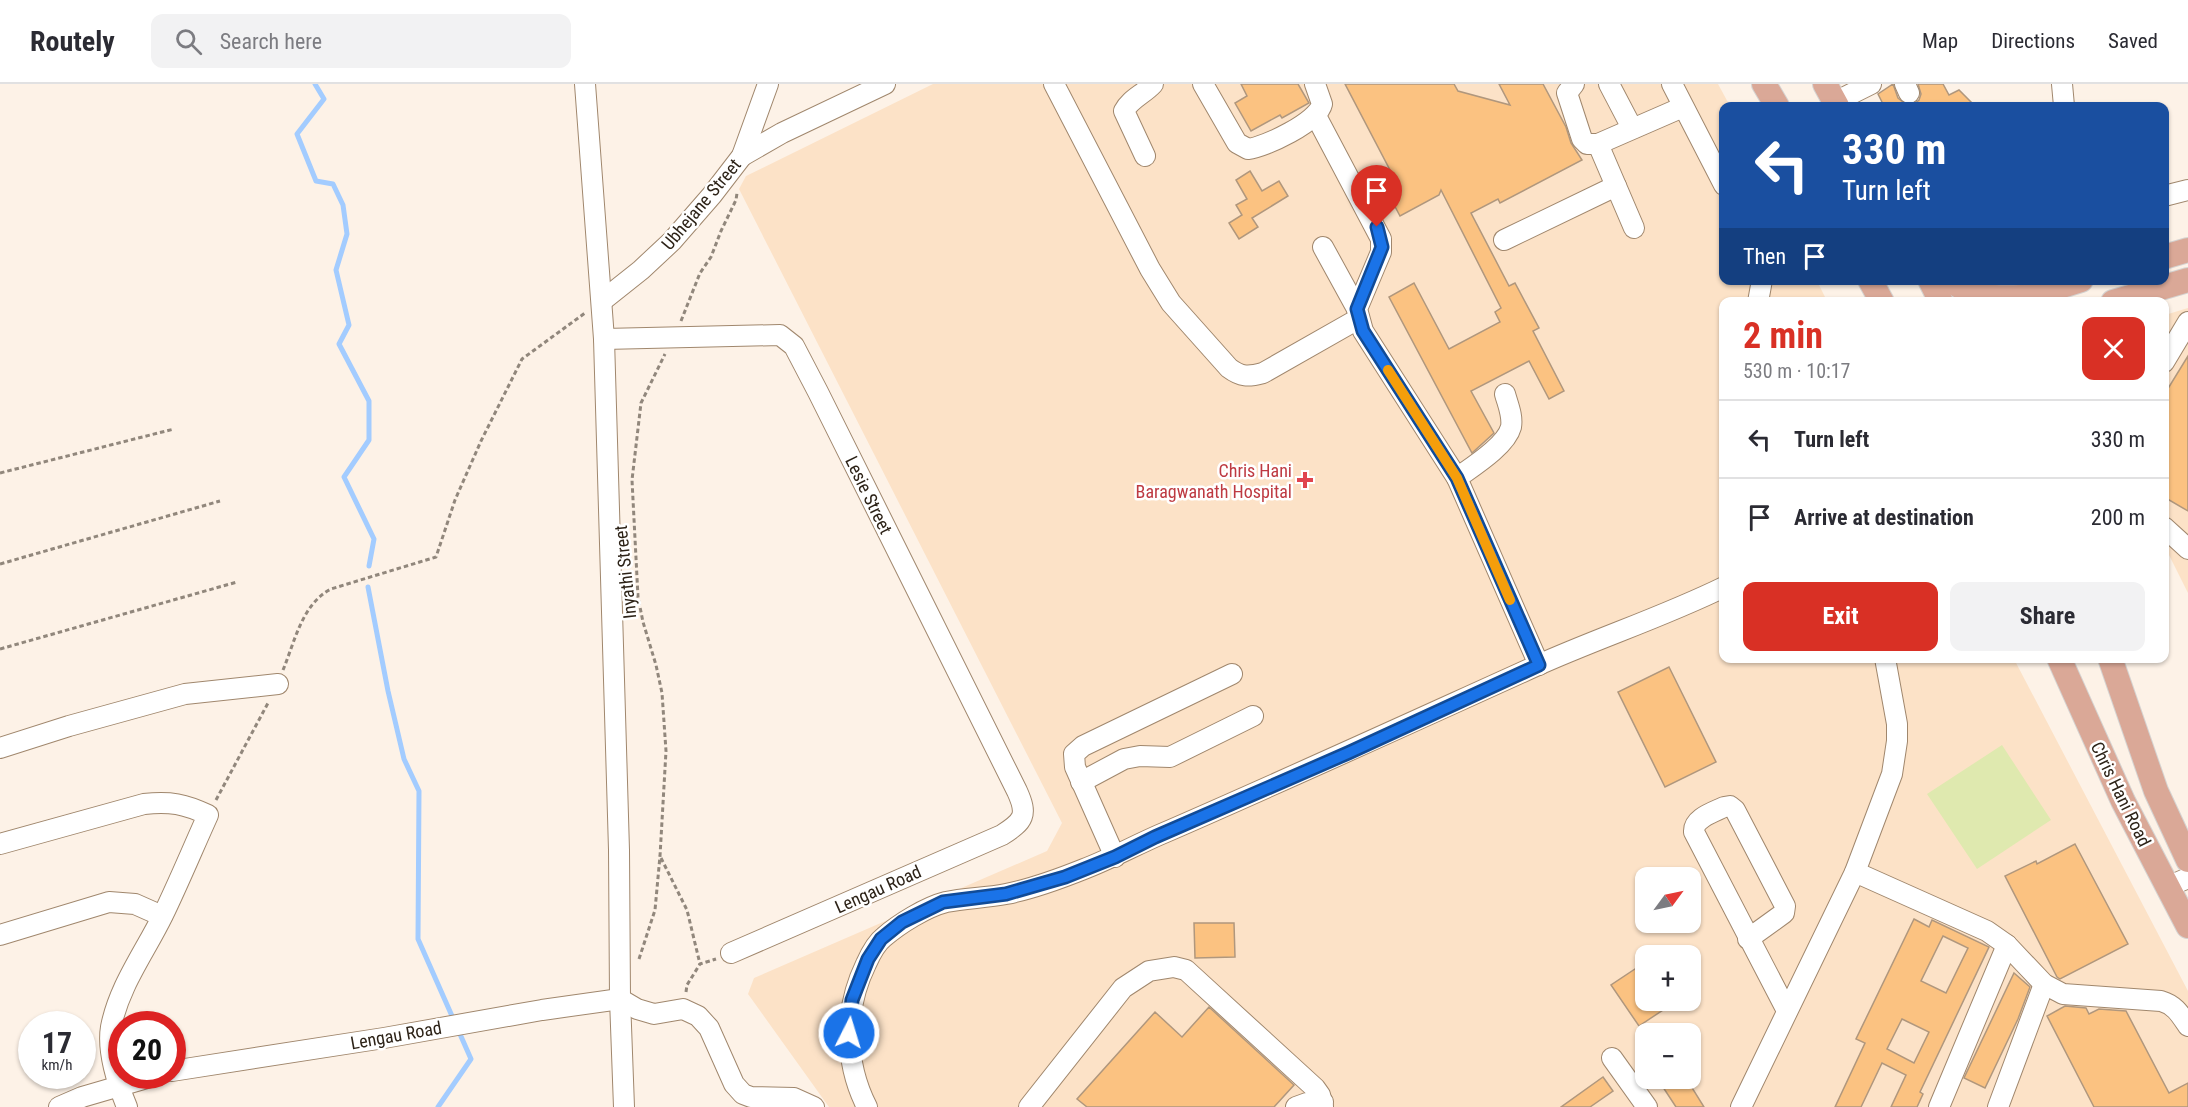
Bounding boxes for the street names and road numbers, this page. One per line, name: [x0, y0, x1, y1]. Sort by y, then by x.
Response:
street label: Ubhejane Street: [657, 154, 745, 254]
street label: Lesie Street: [841, 453, 897, 537]
street label: Inyathi Street: [610, 524, 640, 620]
street label: Chris Hani Road: [2087, 738, 2155, 850]
street label: Lengau Road: [832, 861, 924, 917]
street label: Lengau Road: [349, 1017, 443, 1053]

